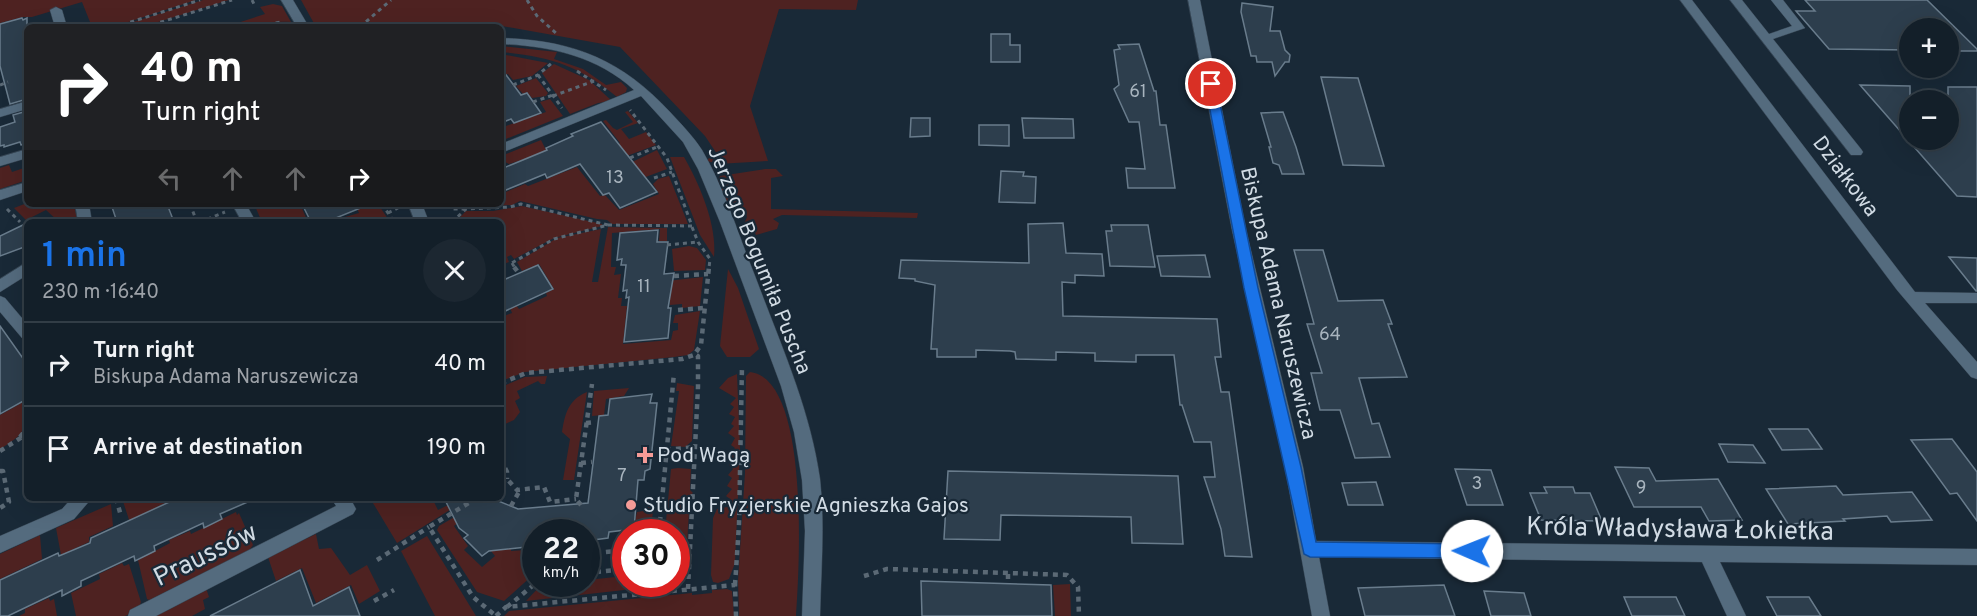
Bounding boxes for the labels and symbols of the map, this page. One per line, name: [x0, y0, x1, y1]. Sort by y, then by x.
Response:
pin: [1185, 58, 1236, 109]
house number: 61: [1129, 81, 1147, 104]
street label: Działkowa: [1806, 131, 1884, 223]
street label: Jerzego Bogumiła Puscha: [700, 143, 817, 379]
street label: Biskupa Adama Naruszewicza: [1233, 164, 1322, 442]
house number: 13: [606, 167, 624, 190]
house number: 11: [637, 276, 651, 299]
house number: 64: [1319, 324, 1341, 347]
place label: Pod Wagą: [657, 443, 750, 470]
marker: Pod Wagą: [638, 448, 652, 462]
house number: 7: [617, 465, 627, 488]
house number: 3: [1472, 473, 1482, 496]
house number: 9: [1636, 477, 1646, 500]
place label: Studio Fryzjerskie Agnieszka Gajos: [643, 493, 969, 520]
marker: Studio Fryzjerskie Agnieszka Gajos: [624, 498, 638, 512]
street label: Króla Władysława Łokietka: [1526, 511, 1834, 550]
street label: Praussów: [149, 517, 263, 596]
speed limit sign: 30: [612, 519, 690, 597]
position arrow: [1440, 519, 1504, 583]

